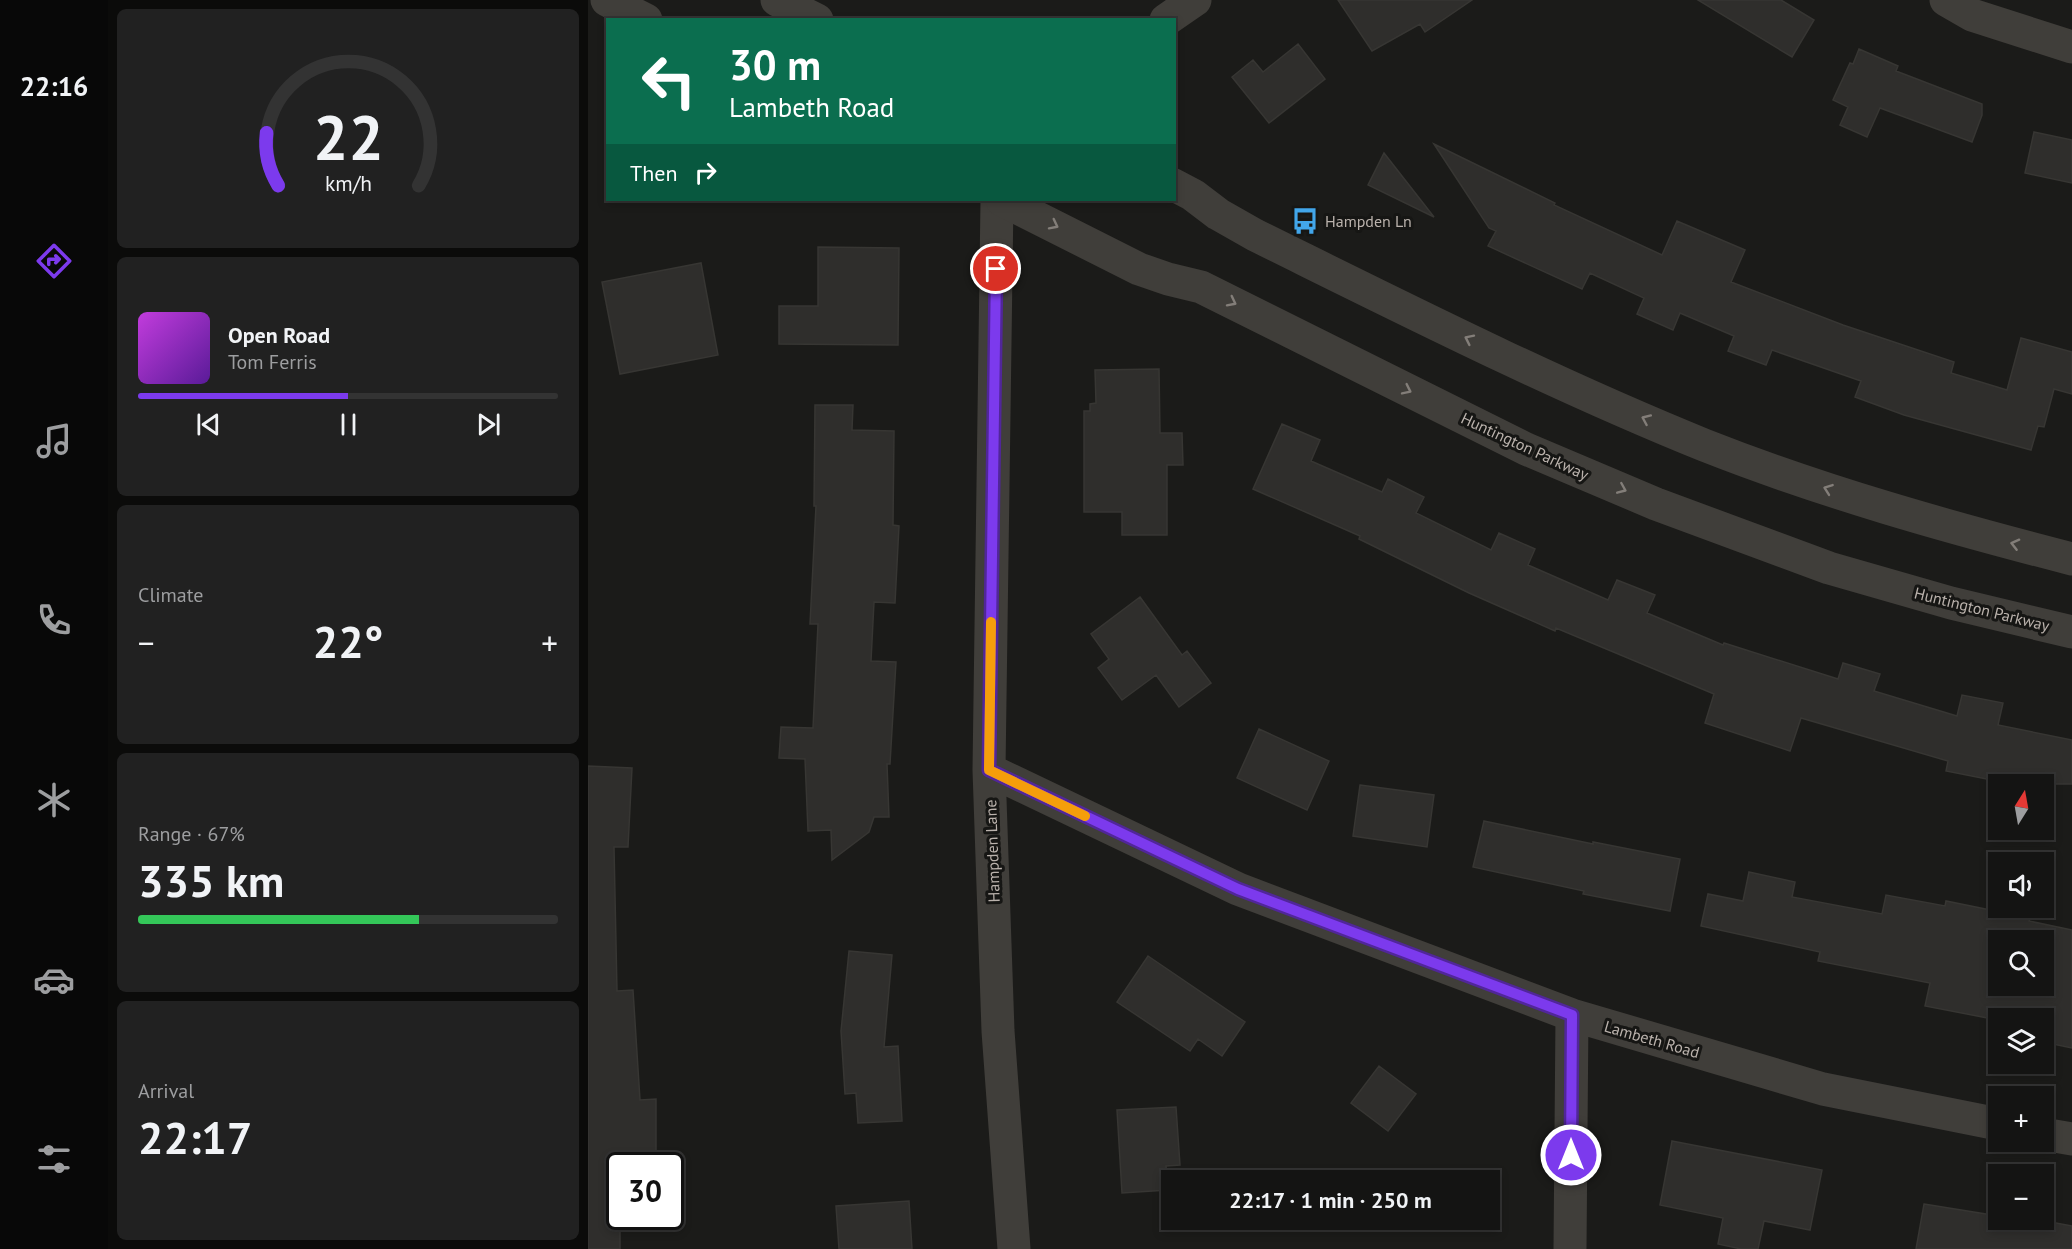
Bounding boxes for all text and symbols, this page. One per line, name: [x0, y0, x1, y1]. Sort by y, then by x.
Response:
text: 30 m: [729, 37, 821, 92]
icon: left: [630, 42, 708, 120]
text: 22:16: [20, 69, 88, 103]
text: Lambeth Road: [729, 90, 894, 124]
text: 22: [313, 96, 383, 177]
icon: right: [689, 156, 722, 189]
text: Then: [630, 159, 677, 187]
text: km/h: [324, 169, 371, 197]
bus stop icon: Hampden Ln: [1290, 206, 1320, 236]
place label: Hampden Ln: [1325, 211, 1412, 231]
one-way arrow: [1048, 218, 1059, 230]
icon: directions: [33, 240, 75, 282]
pin: [970, 243, 1021, 294]
icon: arrive: [979, 252, 1012, 285]
one-way arrow: [1226, 295, 1237, 307]
text: Open Road: [228, 321, 330, 349]
one-way arrow: [1464, 335, 1475, 347]
text: Tom Ferris: [228, 349, 317, 375]
one-way arrow: [1400, 382, 1411, 394]
icon: previous: [192, 408, 225, 441]
icon: pause: [332, 408, 365, 441]
icon: next: [472, 408, 505, 441]
street label: Huntington Parkway: [1458, 408, 1593, 485]
one-way arrow: [1642, 415, 1653, 427]
icon: music: [33, 420, 75, 462]
one-way arrow: [1615, 482, 1626, 494]
one-way arrow: [1823, 484, 1834, 497]
one-way arrow: [2011, 539, 2021, 552]
text: Climate: [138, 582, 204, 608]
street label: Huntington Parkway: [1912, 583, 2052, 636]
icon: phone: [33, 599, 75, 641]
text: 22°: [313, 612, 383, 670]
text: −: [138, 621, 155, 664]
text: +: [541, 621, 558, 664]
north arrow: [1988, 774, 2054, 840]
map controls: [1988, 774, 2054, 1230]
icon: climate: [33, 779, 75, 821]
street label: Hampden Lane: [980, 799, 1004, 903]
text: Range · 67%: [138, 821, 245, 847]
text: 335 km: [138, 851, 284, 909]
button: sound: [1988, 852, 2054, 918]
button: search: [1988, 930, 2054, 996]
icon: car: [33, 959, 75, 1001]
button: layers: [1988, 1008, 2054, 1074]
street label: Lambeth Road: [1602, 1016, 1702, 1062]
text: Arrival: [138, 1078, 194, 1104]
button: +: [1988, 1086, 2054, 1152]
text: 22:17: [138, 1108, 252, 1166]
position arrow: [1539, 1123, 1603, 1187]
icon: filters: [33, 1138, 75, 1180]
speed limit sign: 30: [606, 1152, 684, 1230]
button: −: [1988, 1164, 2054, 1230]
text: 22:17 · 1 min · 250 m: [1229, 1186, 1432, 1214]

